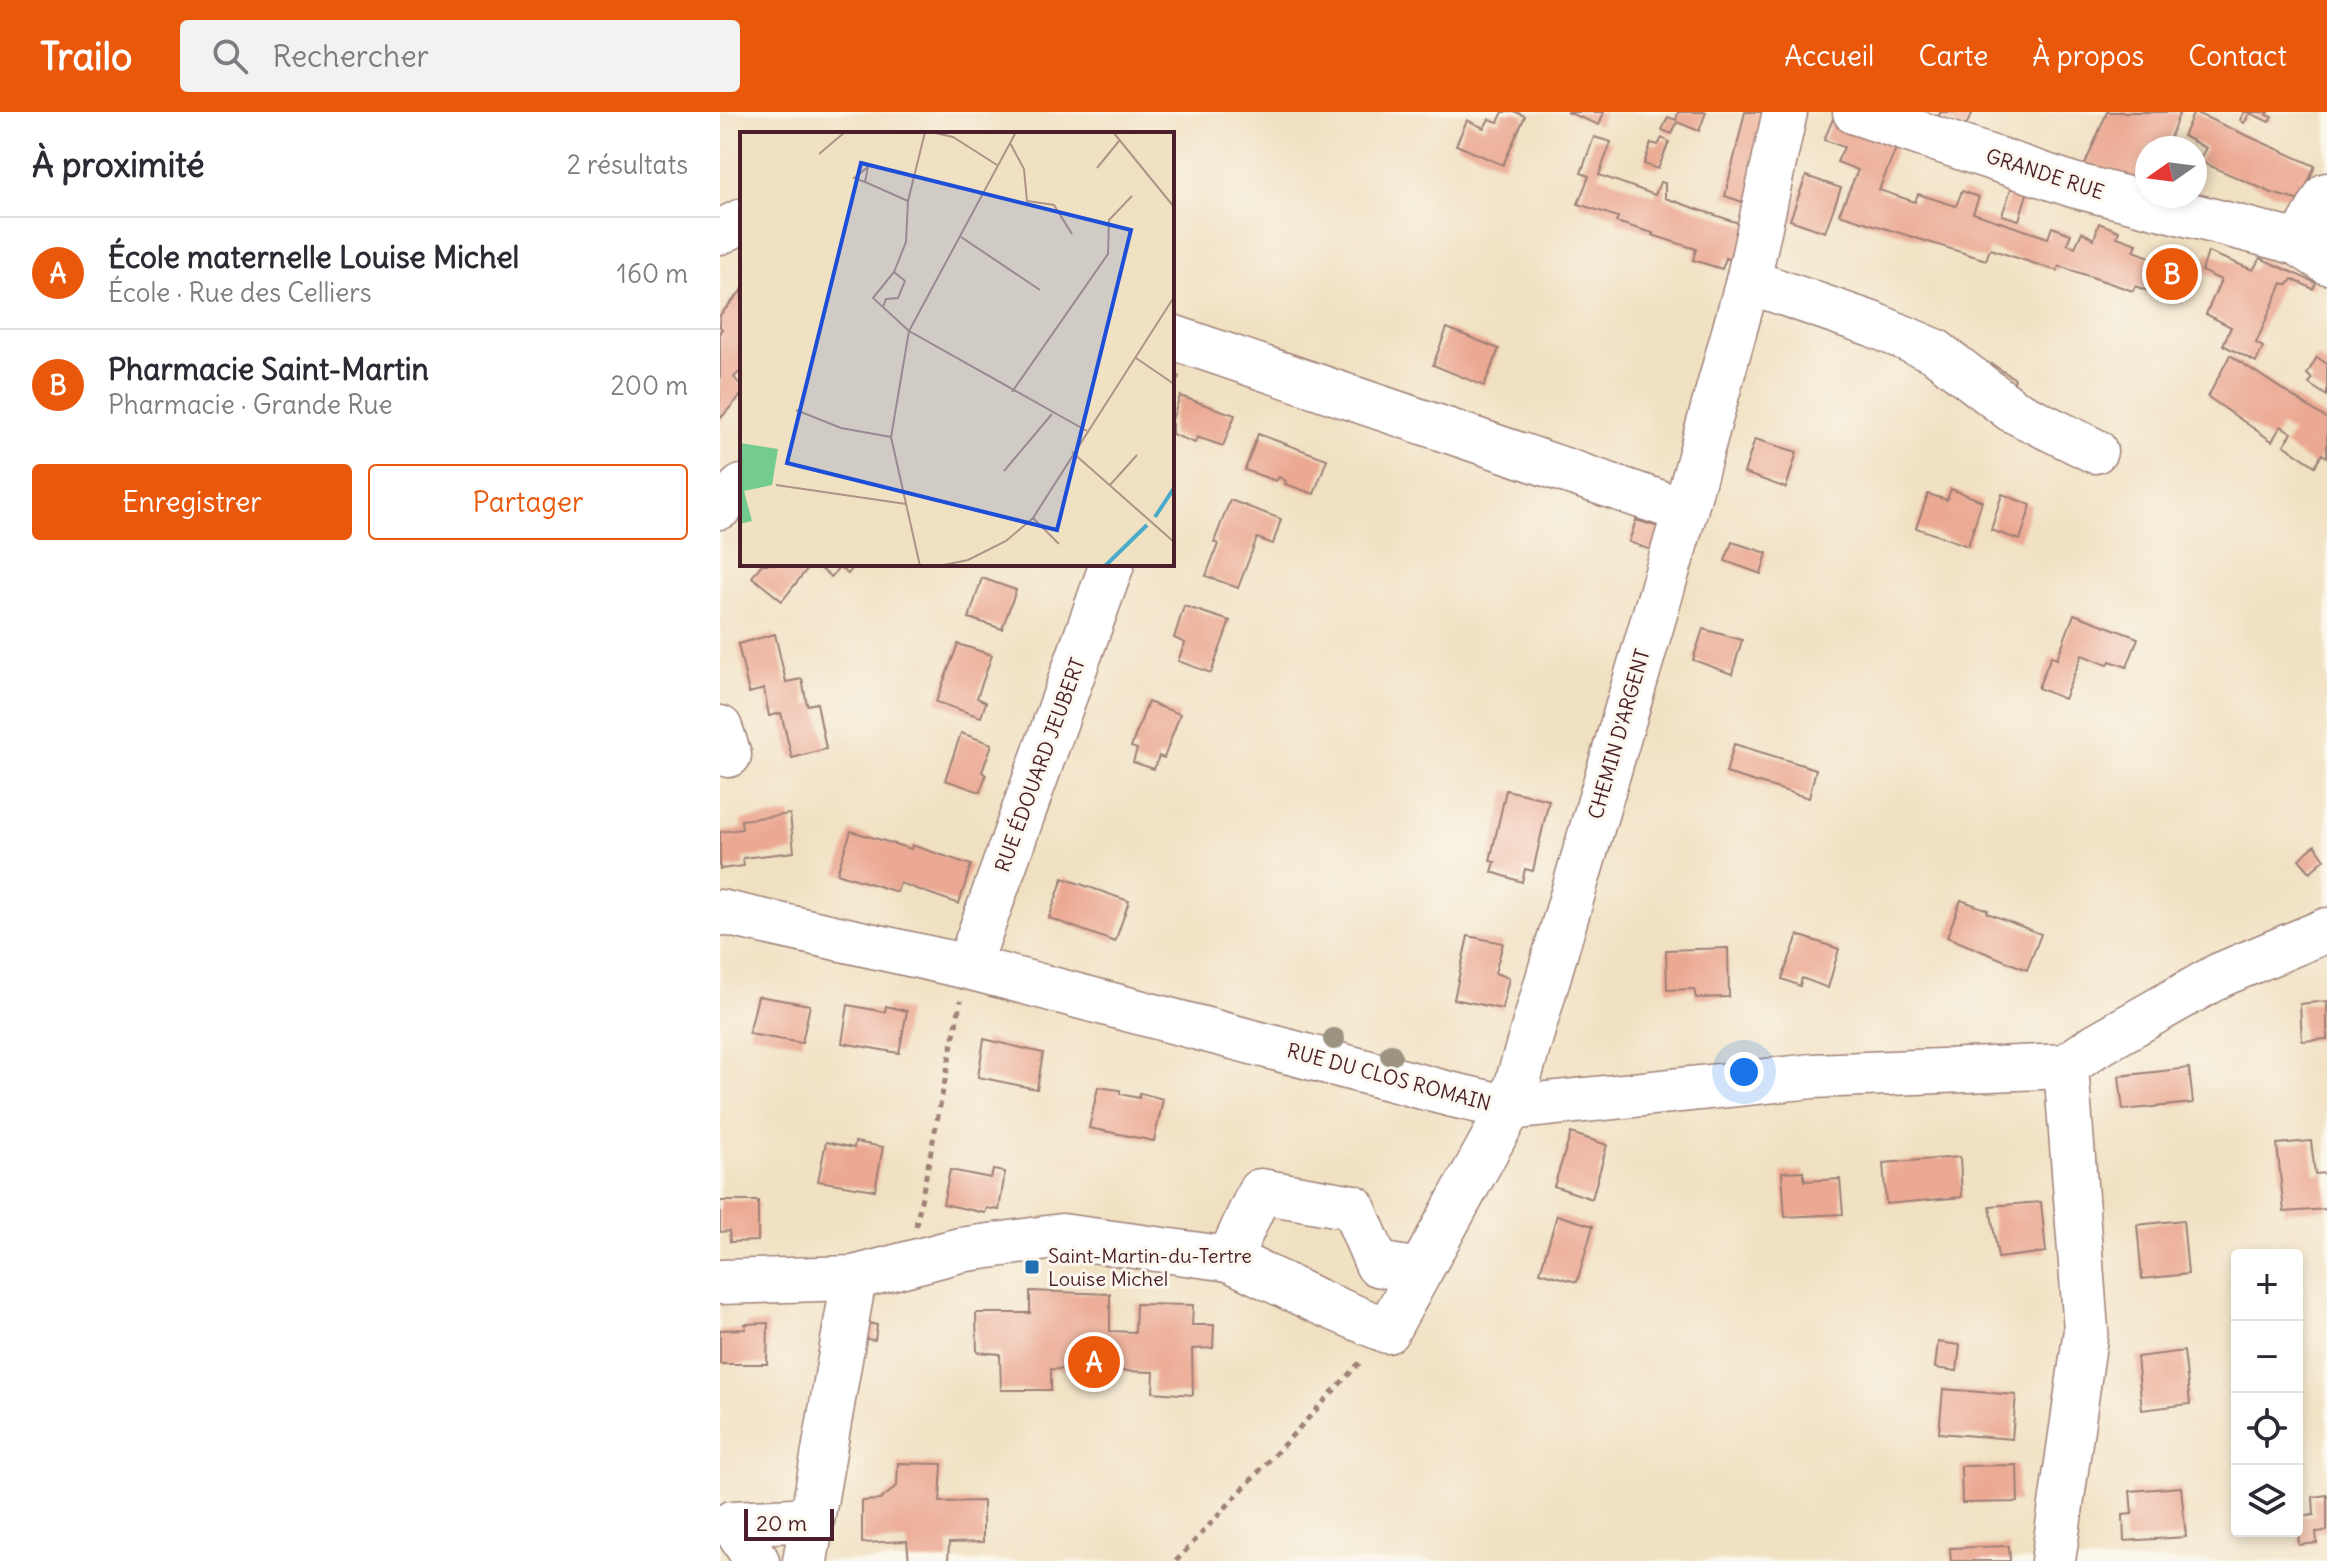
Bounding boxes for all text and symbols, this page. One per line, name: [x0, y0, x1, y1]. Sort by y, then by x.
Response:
search box: [180, 20, 740, 92]
text: Trailo: [40, 33, 132, 80]
icon: search: [208, 34, 252, 78]
text: Rechercher: [272, 37, 429, 75]
text: Accueil: [1784, 38, 1874, 74]
text: Carte: [1918, 38, 1988, 74]
text: À propos: [2032, 38, 2144, 74]
text: Contact: [2188, 38, 2287, 74]
inset map: [740, 132, 1174, 566]
north arrow: [2135, 136, 2207, 208]
text: À proximité: [32, 143, 205, 186]
street label: GRANDE RUE: [1983, 143, 2107, 204]
text: 2 résultats: [567, 148, 688, 181]
text: École maternelle Louise Michel: [108, 238, 519, 276]
pin: B: [2146, 244, 2198, 304]
text: A: [50, 257, 66, 290]
text: 160 m: [617, 257, 688, 290]
text: École · Rue des Celliers: [108, 276, 372, 309]
text: Pharmacie Saint-Martin: [108, 350, 429, 388]
text: B: [49, 369, 67, 402]
text: 200 m: [611, 369, 688, 402]
text: Pharmacie · Grande Rue: [108, 388, 393, 421]
button: Enregistrer: [32, 464, 352, 540]
button: Partager: [368, 464, 688, 540]
street label: CHEMIN D'ARGENT: [1582, 646, 1655, 822]
street label: RUE ÉDOUARD JEUBERT: [989, 654, 1090, 875]
street label: RUE DU CLOS ROMAIN: [1285, 1037, 1494, 1116]
your location: [1724, 1052, 1764, 1092]
place label: Saint-Martin-du-Tertre Louise Michel: [1048, 1243, 1252, 1291]
map controls: [2231, 1249, 2303, 1537]
button: +: [2231, 1249, 2303, 1321]
marker: Saint-Martin-du-Tertre Louise Michel: [1023, 1258, 1041, 1276]
button: −: [2231, 1321, 2303, 1393]
pin: A: [1068, 1332, 1120, 1392]
button: locate: [2231, 1393, 2303, 1465]
button: layers: [2231, 1465, 2303, 1537]
scale bar: [744, 1505, 834, 1541]
text: 20 m: [756, 1509, 807, 1537]

